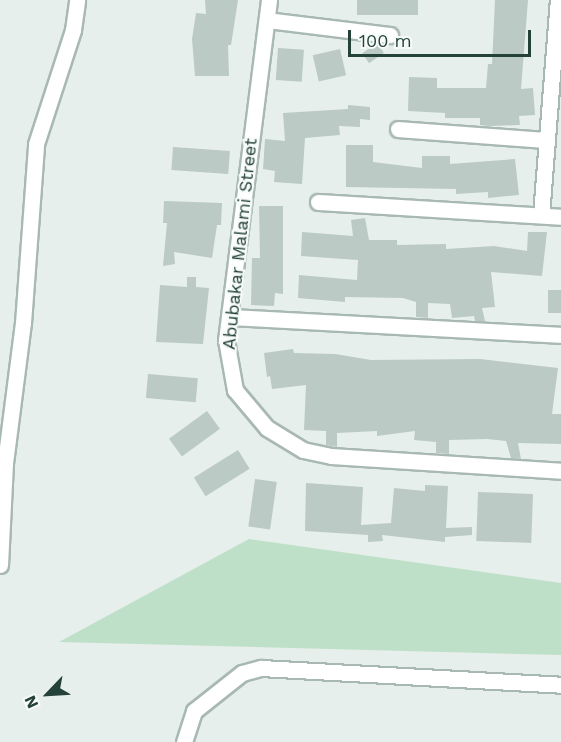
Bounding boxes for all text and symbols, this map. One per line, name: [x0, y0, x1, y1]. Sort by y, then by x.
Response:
scale bar: [351, 18, 534, 56]
text: 100 m: [359, 30, 412, 51]
street label: Abubakar Malami Street: [218, 137, 262, 351]
north arrow: [18, 664, 78, 724]
text: N: [20, 692, 42, 711]

